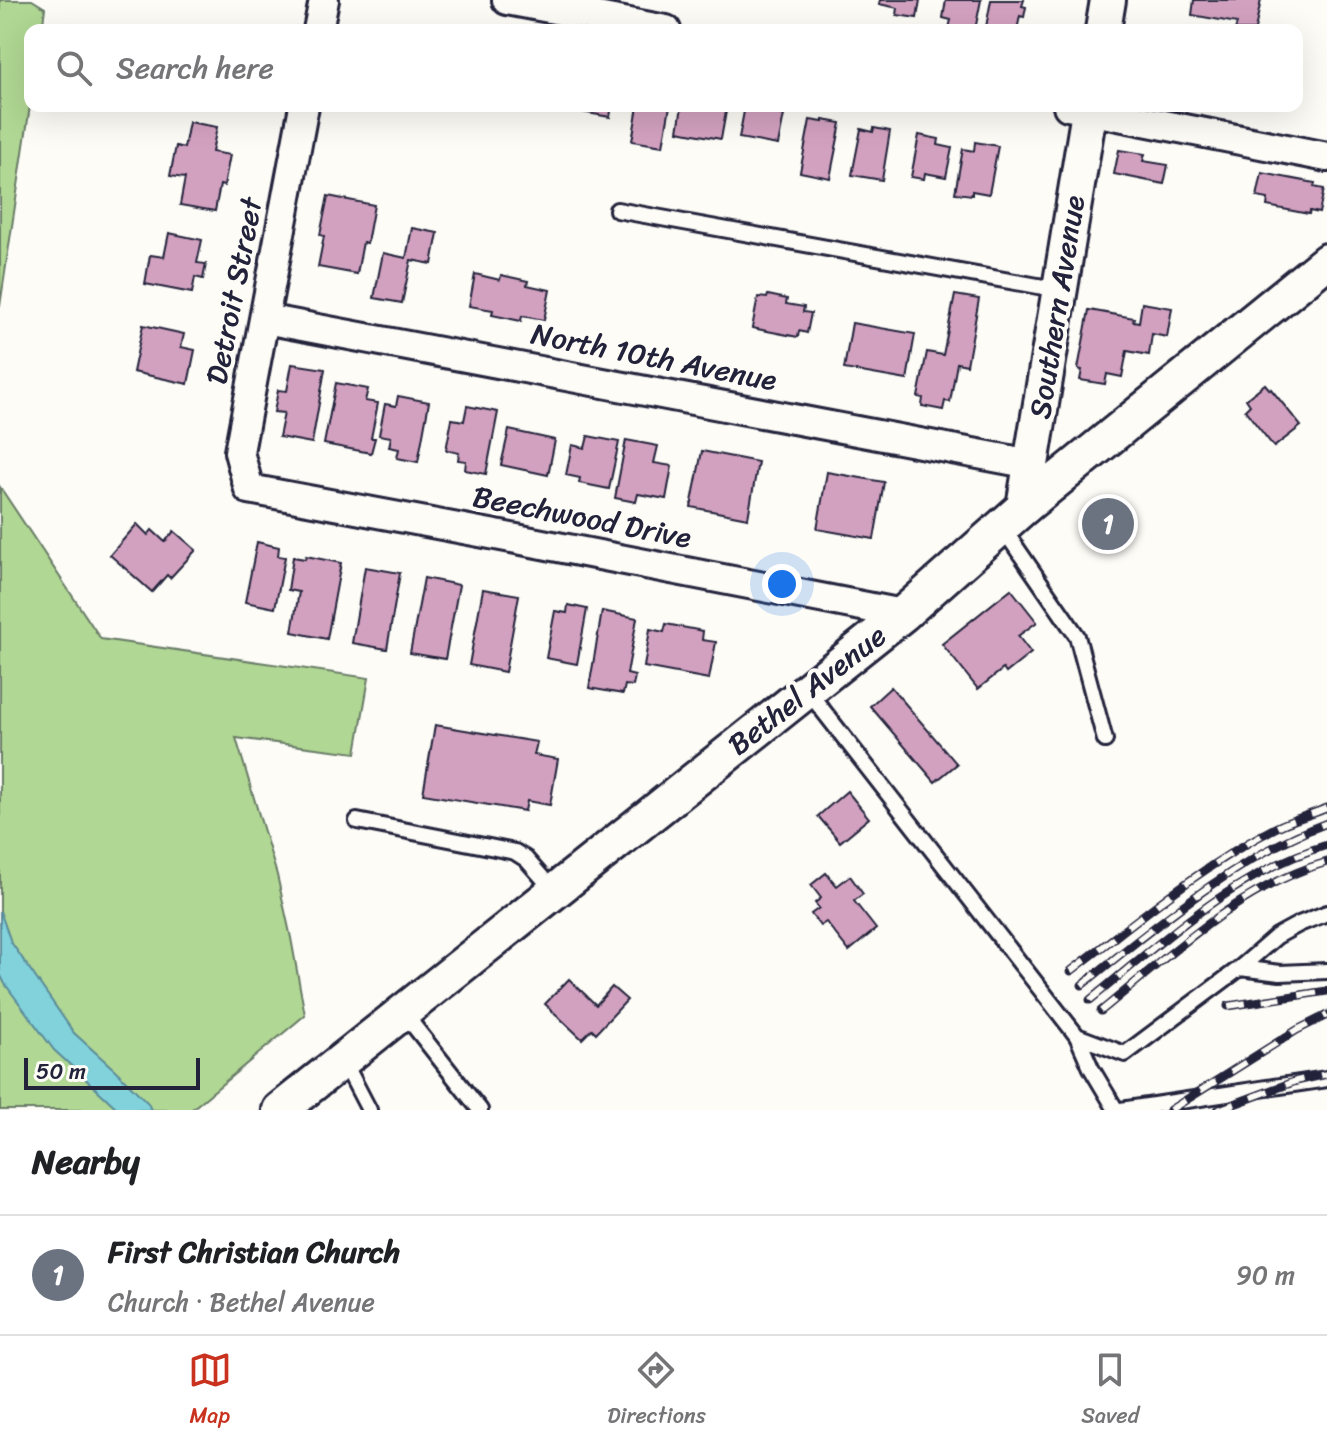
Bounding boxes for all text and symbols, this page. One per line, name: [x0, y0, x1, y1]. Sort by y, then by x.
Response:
search box: [24, 24, 1303, 112]
text: Search here: [116, 41, 274, 95]
icon: search: [52, 46, 96, 90]
street label: Detroit Street: [189, 191, 279, 389]
street label: Southern Avenue: [1013, 191, 1101, 423]
street label: North 10th Avenue: [527, 307, 781, 407]
street label: Beechwood Drive: [468, 469, 696, 565]
pin: 1: [1082, 494, 1134, 554]
your location: [762, 564, 802, 604]
street label: Bethel Avenue: [715, 610, 899, 770]
text: 50 m: [36, 1052, 86, 1091]
scale bar: [24, 1054, 200, 1090]
text: Nearby: [32, 1132, 140, 1192]
text: First Christian Church: [108, 1225, 400, 1279]
text: 1: [52, 1252, 64, 1298]
text: 90 m: [1236, 1252, 1295, 1298]
text: Church · Bethel Avenue: [108, 1279, 375, 1325]
tab: Map: [188, 1348, 232, 1435]
tab: Directions: [607, 1348, 706, 1435]
tab: Saved: [1081, 1348, 1139, 1435]

